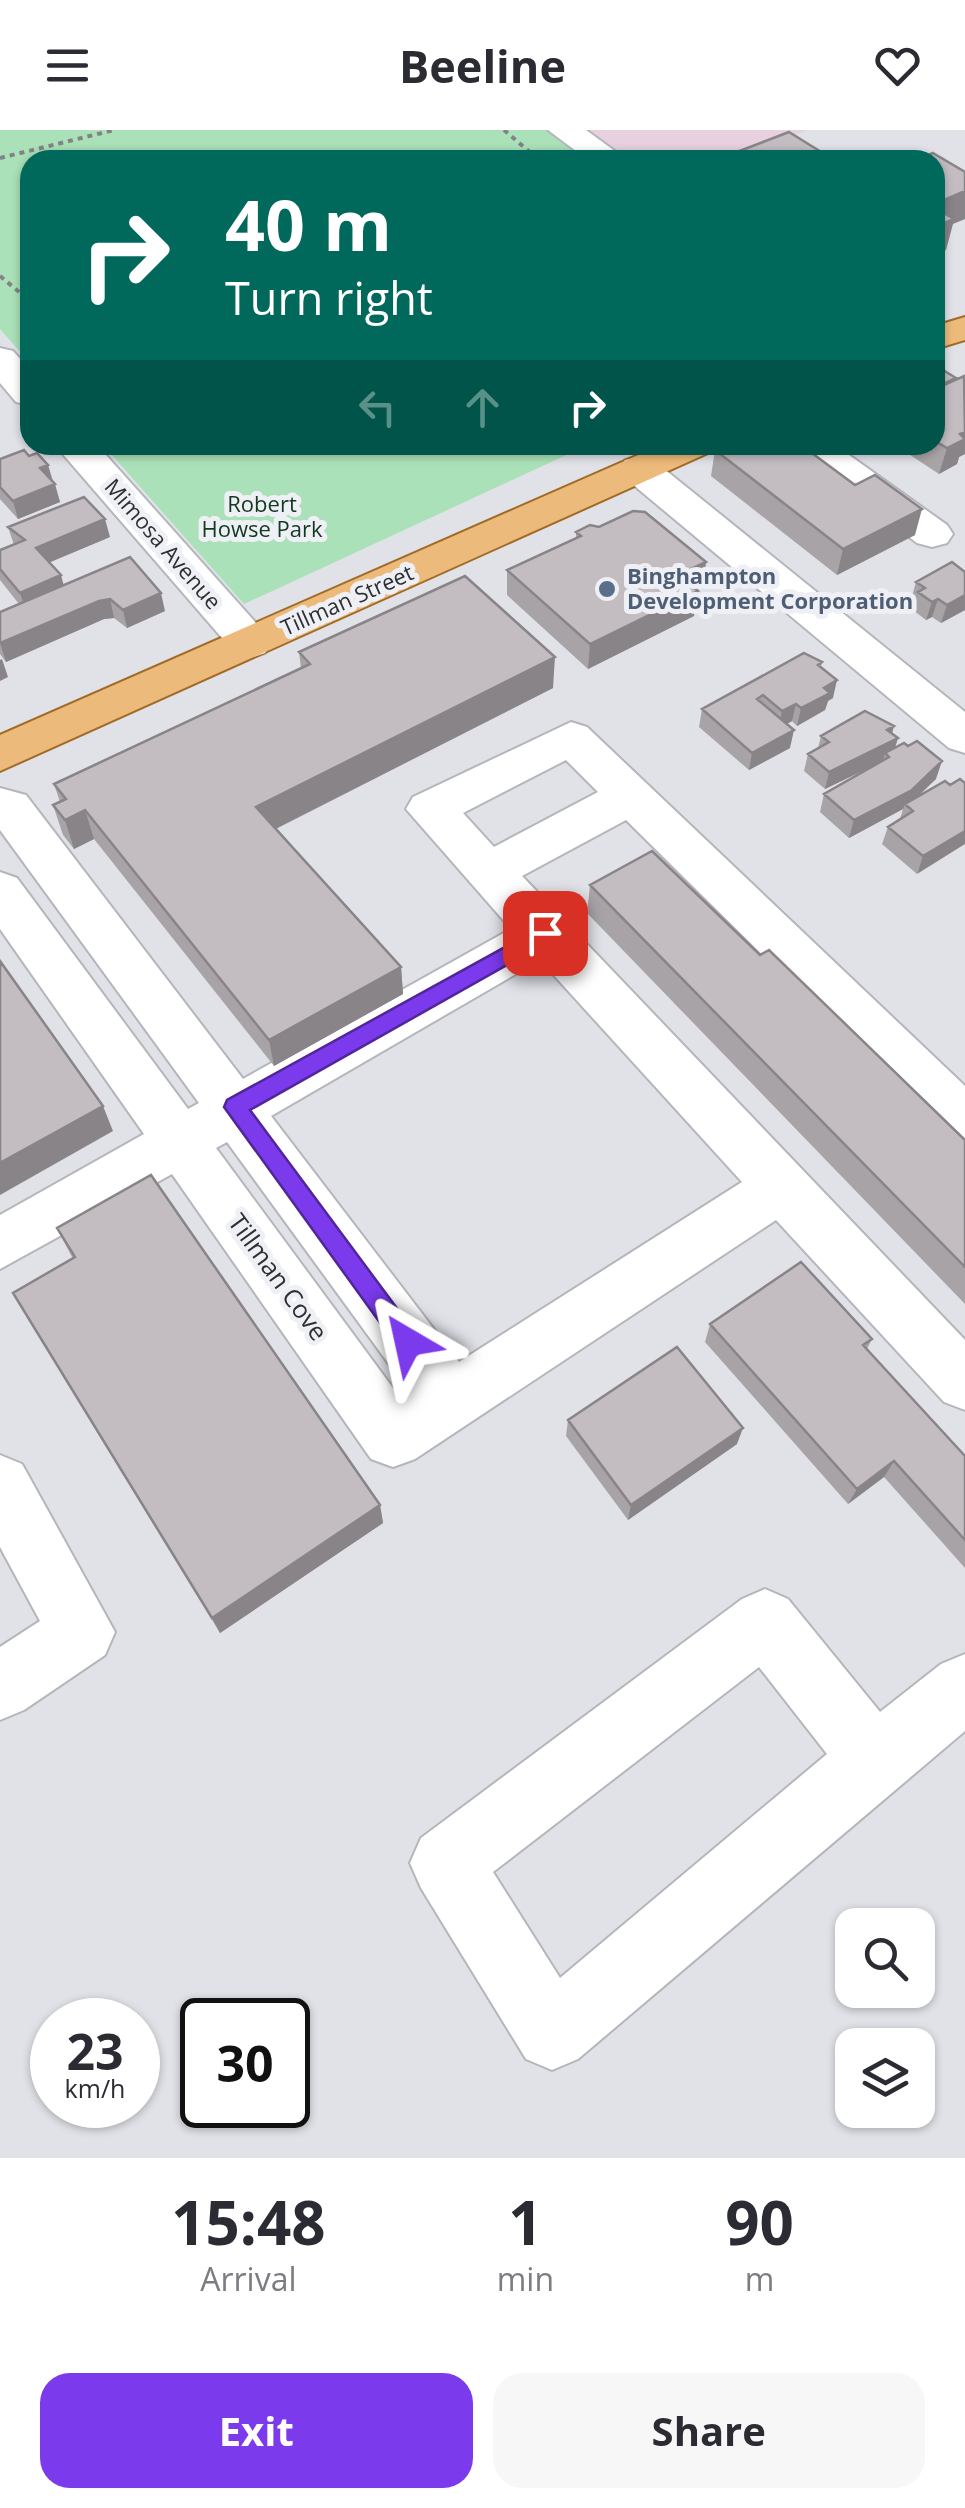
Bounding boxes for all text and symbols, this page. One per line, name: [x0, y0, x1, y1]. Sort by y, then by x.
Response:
text: Beeline: [399, 35, 566, 96]
icon: menu: [40, 38, 95, 93]
icon: heart: [870, 38, 925, 93]
text: 40 m: [225, 176, 392, 272]
icon: right: [60, 190, 190, 320]
text: Turn right: [225, 267, 433, 328]
icon: left: [350, 380, 405, 435]
icon: ahead: [455, 380, 510, 435]
icon: right: [560, 380, 615, 435]
street label: Mimosa Avenue: [99, 472, 229, 615]
park label: Robert Howse Park: [201, 488, 323, 543]
street label: Tillman Street: [276, 556, 418, 642]
place label: Binghampton Development Corporation: [627, 560, 913, 615]
marker: Binghampton Development Corporation: [596, 578, 618, 600]
pin: [503, 891, 588, 976]
icon: arrive: [518, 906, 573, 961]
street label: Tillman Cove: [221, 1206, 336, 1347]
position arrow: [356, 1290, 460, 1394]
map controls: [835, 1908, 935, 2128]
button: search: [835, 1908, 935, 2008]
speed limit sign: 30: [180, 1998, 310, 2128]
text: 23: [66, 2017, 124, 2085]
button: layers: [835, 2028, 935, 2128]
text: km/h: [65, 2071, 125, 2105]
text: 15:48: [171, 2181, 326, 2263]
text: 1: [508, 2181, 543, 2263]
text: 90: [725, 2181, 794, 2263]
text: Arrival: [200, 2257, 297, 2300]
text: min: [497, 2257, 554, 2300]
text: m: [745, 2257, 774, 2300]
button: Exit: [40, 2373, 473, 2488]
button: Share: [493, 2373, 925, 2488]

